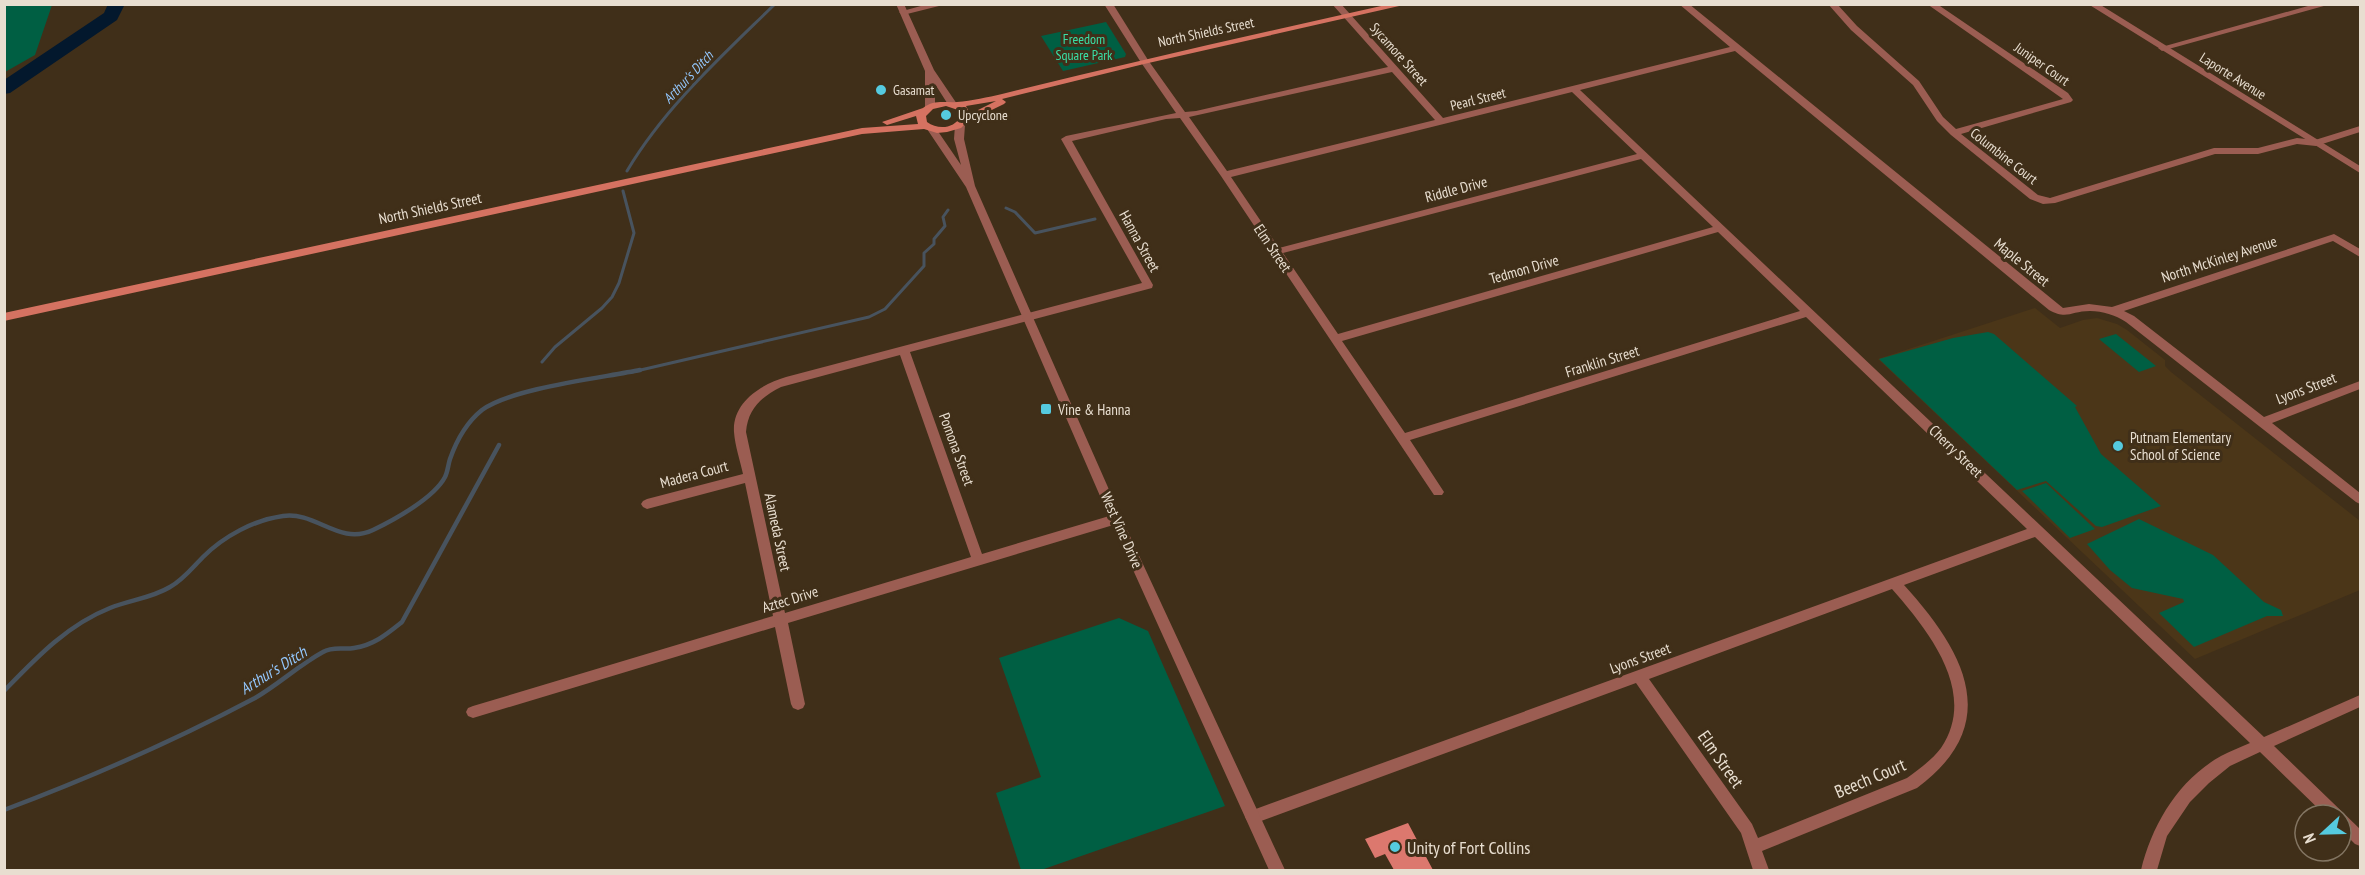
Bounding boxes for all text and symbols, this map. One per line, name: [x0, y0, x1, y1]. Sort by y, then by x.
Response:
street label: North Shields Street: [1156, 13, 1256, 51]
street label: Sycamore Street: [1366, 19, 1432, 89]
park label: Freedom Square Park: [1055, 30, 1113, 64]
street label: Juniper Court: [2010, 38, 2073, 90]
water label: Arthur's Ditch: [659, 46, 717, 107]
street label: Laporte Avenue: [2196, 48, 2270, 104]
place label: Gasamat: [893, 81, 935, 99]
marker: Gasamat: [874, 83, 888, 97]
street label: Pearl Street: [1448, 83, 1508, 115]
place label: Upcyclone: [958, 106, 1008, 124]
marker: Upcyclone: [939, 108, 953, 122]
street label: Columbine Court: [1967, 124, 2041, 188]
street label: Riddle Drive: [1423, 172, 1489, 206]
street label: North Shields Street: [377, 188, 483, 228]
street label: Hanna Street: [1115, 207, 1165, 275]
street label: Elm Street: [1250, 220, 1296, 276]
street label: North McKinley Avenue: [2159, 231, 2279, 287]
street label: Maple Street: [1990, 234, 2054, 290]
street label: Tedmon Drive: [1487, 250, 1561, 288]
street label: Franklin Street: [1563, 341, 1641, 381]
street label: Lyons Street: [2273, 368, 2339, 408]
place label: Vine & Hanna: [1057, 400, 1130, 419]
marker: Vine & Hanna: [1039, 402, 1053, 416]
street label: Pomona Street: [935, 410, 979, 488]
street label: Cherry Street: [1925, 421, 1987, 481]
place label: Putnam Elementary School of Science: [2130, 428, 2231, 464]
marker: Putnam Elementary School of Science: [2111, 439, 2125, 453]
street label: Madera Court: [658, 456, 730, 492]
street label: West Vine Drive: [1097, 489, 1147, 571]
street label: Alameda Street: [760, 491, 796, 573]
street label: Aztec Drive: [760, 581, 820, 617]
street label: Lyons Street: [1607, 638, 1673, 678]
water label: Arthur's Ditch: [236, 641, 311, 698]
street label: Elm Street: [1693, 726, 1749, 792]
street label: Beech Court: [1831, 753, 1909, 803]
north arrow: [2293, 803, 2353, 863]
text: N: [2298, 831, 2320, 846]
place label: Unity of Fort Collins: [1407, 836, 1530, 859]
marker: Unity of Fort Collins: [1388, 840, 1402, 854]

